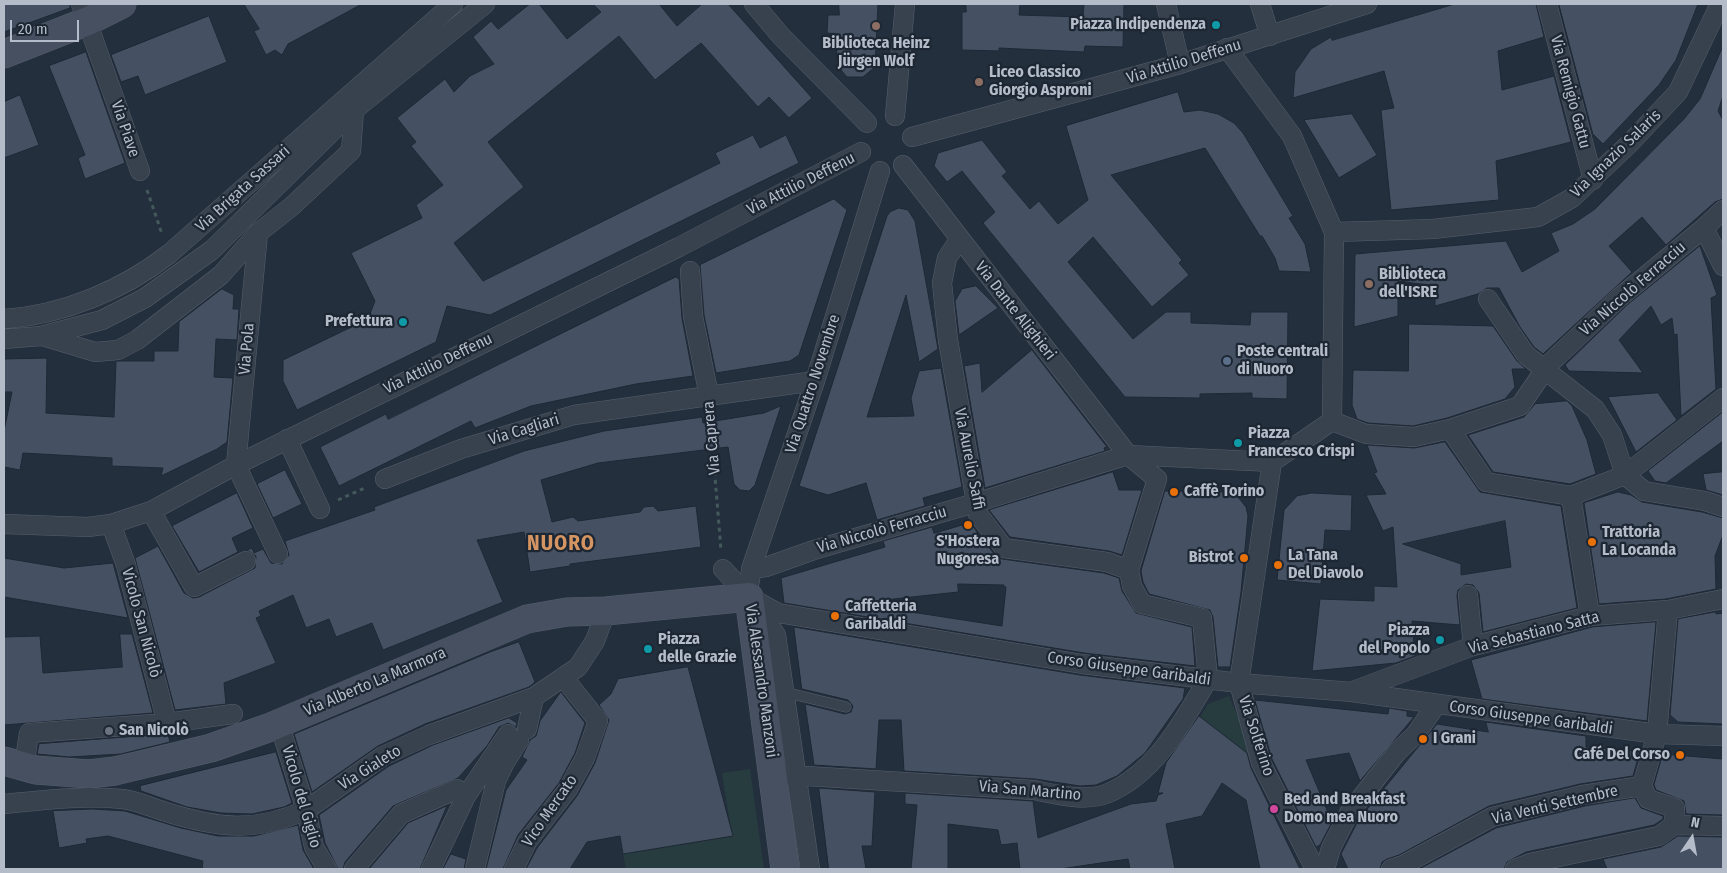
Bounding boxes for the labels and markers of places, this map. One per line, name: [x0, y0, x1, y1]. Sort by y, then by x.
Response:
place label: Piazza Indipendenza: [1070, 15, 1206, 35]
marker: Piazza Indipendenza: [1210, 19, 1222, 31]
marker: Biblioteca Heinz Jürgen Wolf: [870, 20, 882, 32]
place label: Biblioteca Heinz Jürgen Wolf: [822, 34, 930, 72]
place label: Liceo Classico Giorgio Asproni: [989, 63, 1092, 101]
marker: Liceo Classico Giorgio Asproni: [973, 76, 985, 88]
place label: Biblioteca dell'ISRE: [1379, 265, 1446, 303]
marker: Biblioteca dell'ISRE: [1363, 278, 1375, 290]
place label: Prefettura: [325, 312, 393, 332]
marker: Prefettura: [397, 316, 409, 328]
place label: Poste centrali di Nuoro: [1237, 342, 1328, 380]
marker: Poste centrali di Nuoro: [1221, 355, 1233, 367]
place label: Piazza Francesco Crispi: [1248, 424, 1355, 462]
marker: Piazza Francesco Crispi: [1232, 437, 1244, 449]
place label: Caffè Torino: [1184, 482, 1264, 502]
marker: Caffè Torino: [1168, 486, 1180, 498]
marker: S'Hostera Nugoresa: [962, 519, 974, 531]
place label: Trattoria La Locanda: [1602, 523, 1676, 561]
place label: S'Hostera Nugoresa: [936, 532, 1000, 570]
marker: Trattoria La Locanda: [1586, 536, 1598, 548]
place label: La Tana Del Diavolo: [1288, 546, 1363, 584]
place label: Bistrot: [1189, 548, 1234, 568]
marker: Bistrot: [1238, 552, 1250, 564]
marker: La Tana Del Diavolo: [1272, 559, 1284, 571]
place label: Caffetteria Garibaldi: [845, 597, 917, 635]
marker: Caffetteria Garibaldi: [829, 610, 841, 622]
place label: Piazza del Popolo: [1359, 621, 1430, 659]
place label: Piazza delle Grazie: [658, 630, 737, 668]
marker: Piazza del Popolo: [1434, 634, 1446, 646]
marker: Piazza delle Grazie: [642, 643, 654, 655]
place label: San Nicolò: [119, 721, 189, 741]
marker: San Nicolò: [103, 725, 115, 737]
place label: I Grani: [1433, 729, 1476, 749]
marker: I Grani: [1417, 733, 1429, 745]
place label: Café Del Corso: [1574, 745, 1670, 765]
marker: Café Del Corso: [1674, 749, 1686, 761]
place label: Bed and Breakfast Domo mea Nuoro: [1284, 790, 1405, 828]
marker: Bed and Breakfast Domo mea Nuoro: [1268, 803, 1280, 815]

